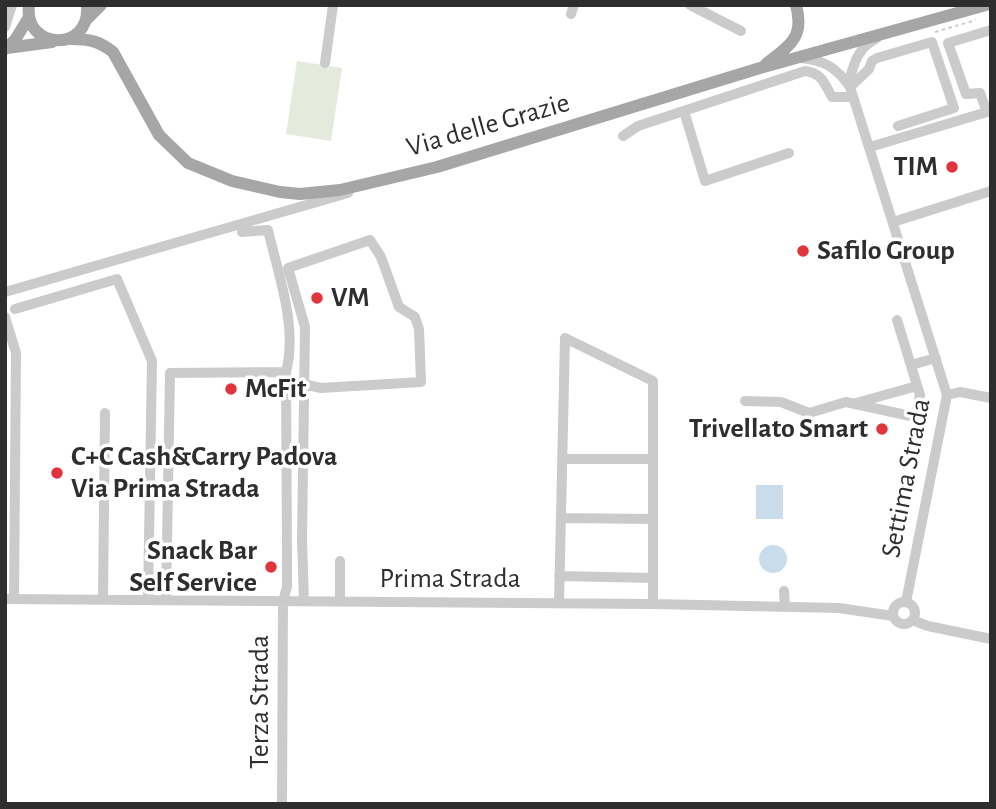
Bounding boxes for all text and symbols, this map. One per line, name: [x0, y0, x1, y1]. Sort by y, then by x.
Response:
street label: Via delle Grazie: [403, 86, 573, 164]
place label: TIM: [893, 150, 938, 184]
marker: TIM: [944, 159, 960, 175]
place label: Safilo Group: [817, 234, 955, 268]
marker: Safilo Group: [795, 243, 811, 259]
place label: VM: [331, 281, 369, 315]
marker: VM: [309, 290, 325, 306]
place label: McFit: [245, 372, 306, 406]
marker: McFit: [223, 381, 239, 397]
street label: Settima Strada: [874, 396, 938, 560]
place label: Trivellato Smart: [689, 412, 868, 446]
marker: Trivellato Smart: [874, 421, 890, 437]
place label: C+C Cash&Carry Padova Via Prima Strada: [71, 440, 337, 506]
marker: C+C Cash&Carry Padova Via Prima Strada: [49, 465, 65, 481]
place label: Snack Bar Self Service: [129, 534, 257, 600]
marker: Snack Bar Self Service: [263, 559, 279, 575]
street label: Prima Strada: [379, 562, 521, 596]
street label: Terza Strada: [243, 635, 277, 769]

